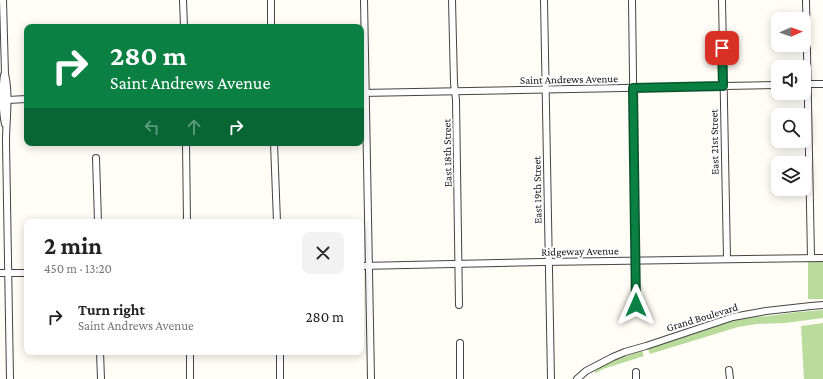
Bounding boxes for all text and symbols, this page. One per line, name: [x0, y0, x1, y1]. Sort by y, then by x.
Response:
north arrow: [771, 12, 811, 52]
map controls: [771, 12, 811, 196]
pin: [705, 31, 739, 65]
icon: arrive: [711, 37, 733, 59]
icon: right: [44, 40, 96, 92]
text: 280 m: [110, 40, 187, 71]
button: sound: [771, 60, 811, 100]
street label: Saint Andrews Avenue: [520, 72, 618, 86]
text: Saint Andrews Avenue: [110, 73, 270, 93]
button: search: [771, 108, 811, 148]
street label: East 21st Street: [707, 109, 721, 175]
icon: left: [141, 116, 163, 138]
icon: ahead: [183, 116, 205, 138]
icon: right: [225, 116, 247, 138]
street label: East 18th Street: [440, 119, 454, 187]
street label: East 19th Street: [530, 156, 544, 224]
button: layers: [771, 156, 811, 196]
text: 2 min: [44, 232, 102, 259]
button: close: [302, 232, 344, 274]
street label: Ridgeway Avenue: [541, 244, 619, 259]
text: 450 m · 13:20: [44, 261, 112, 276]
position arrow: [615, 284, 657, 326]
street label: Grand Boulevard: [665, 300, 739, 334]
text: Turn right: [78, 302, 145, 318]
icon: right: [44, 306, 66, 328]
text: 280 m: [305, 309, 344, 325]
text: Saint Andrews Avenue: [78, 318, 194, 333]

